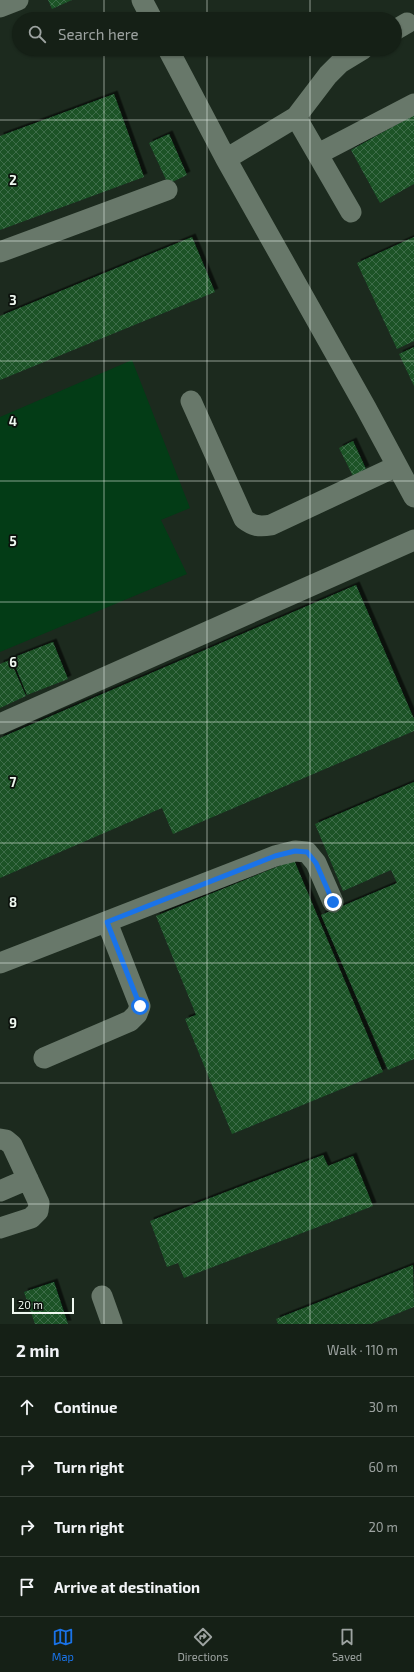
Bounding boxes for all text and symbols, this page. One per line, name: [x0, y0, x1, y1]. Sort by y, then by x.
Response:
search box: [12, 12, 402, 56]
icon: search: [26, 23, 48, 45]
text: Search here: [58, 25, 139, 43]
text: 2: [9, 172, 17, 188]
text: 3: [9, 292, 17, 308]
text: 4: [9, 413, 17, 429]
text: 5: [9, 533, 17, 549]
text: 6: [9, 654, 17, 670]
text: 7: [10, 774, 17, 790]
route end: [324, 893, 342, 911]
text: 8: [9, 894, 17, 910]
route start: [131, 997, 149, 1015]
text: 9: [9, 1015, 17, 1031]
scale bar: [12, 1296, 74, 1315]
text: 20 m: [18, 1298, 43, 1311]
text: 2 min: [16, 1340, 59, 1360]
text: Walk · 110 m: [327, 1342, 398, 1358]
icon: ahead: [16, 1396, 38, 1418]
text: Continue: [54, 1398, 117, 1416]
text: 30 m: [369, 1399, 398, 1415]
icon: right: [16, 1456, 38, 1478]
text: Turn right: [54, 1458, 124, 1476]
text: 60 m: [368, 1459, 398, 1475]
icon: right: [16, 1516, 38, 1538]
text: Turn right: [54, 1518, 124, 1536]
text: 20 m: [369, 1519, 398, 1535]
icon: arrive: [16, 1576, 38, 1598]
text: Arrive at destination: [54, 1578, 200, 1596]
tab: Map: [52, 1626, 74, 1663]
tab: Directions: [178, 1626, 228, 1663]
tab: Saved: [332, 1626, 362, 1663]

